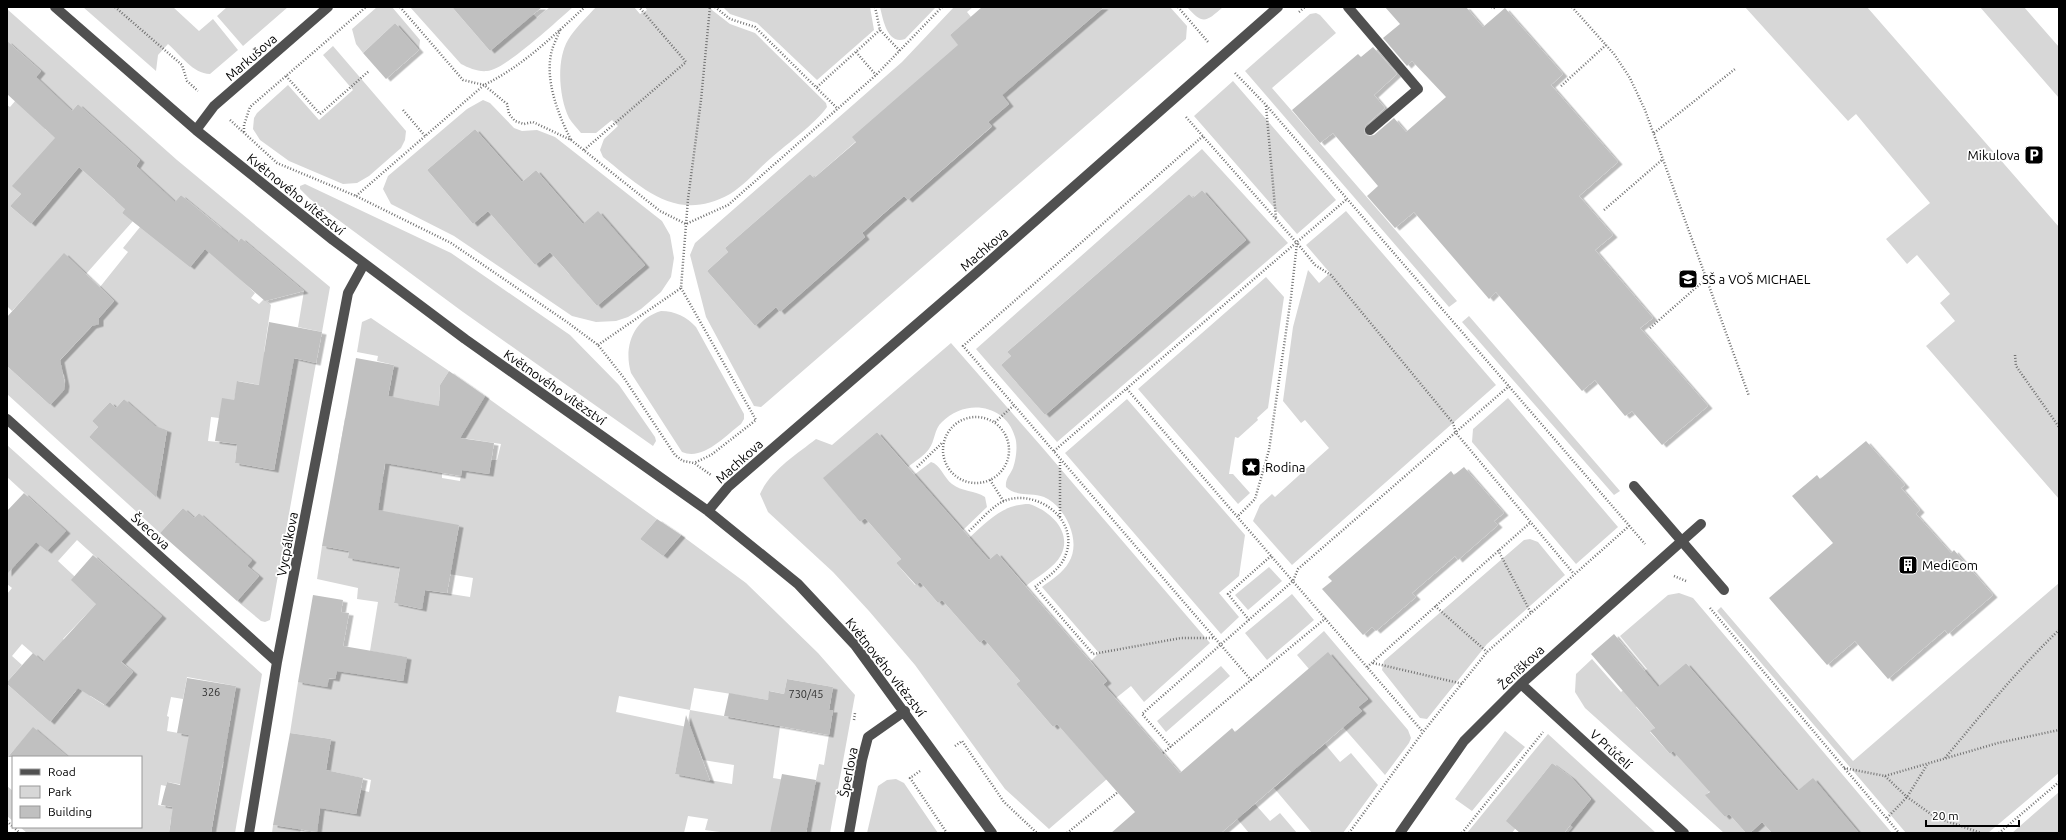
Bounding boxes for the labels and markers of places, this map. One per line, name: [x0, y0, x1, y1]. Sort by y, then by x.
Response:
parking icon: Mikulova: [2023, 144, 2045, 166]
place label: Mikulova: [1968, 148, 2020, 162]
school or university icon: SŠ a VOŠ MICHAEL: [1677, 268, 1699, 290]
place label: SŠ a VOŠ MICHAEL: [1702, 272, 1811, 286]
place icon: Rodina: [1240, 456, 1262, 478]
place label: Rodina: [1265, 460, 1306, 474]
building icon: MediCom: [1897, 554, 1919, 576]
place label: MediCom: [1922, 558, 1978, 572]

